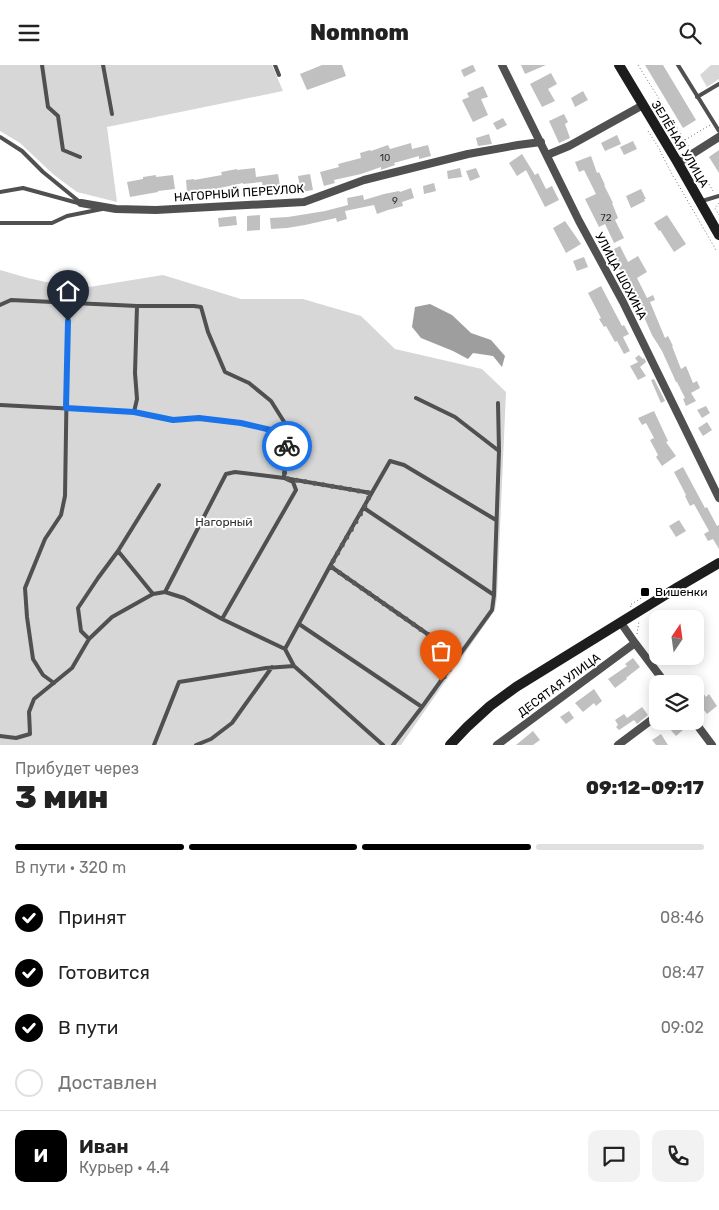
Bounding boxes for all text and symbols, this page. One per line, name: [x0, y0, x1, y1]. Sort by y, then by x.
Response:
icon: menu: [15, 19, 43, 47]
text: Nomnom: [310, 19, 409, 46]
icon: search: [676, 19, 704, 47]
street label: ЗЕЛЁНАЯ УЛИЦА: [649, 98, 711, 190]
house number: 10: [380, 152, 390, 164]
street label: НАГОРНЫЙ ПЕРЕУЛОК: [173, 181, 305, 205]
house number: 9: [392, 195, 398, 207]
house number: 72: [601, 212, 612, 224]
street label: УЛИЦА ШОХИНА: [592, 230, 650, 322]
pin: [47, 270, 89, 321]
icon: home: [54, 277, 82, 305]
courier: [262, 421, 312, 471]
icon: bike: [273, 432, 301, 460]
park label: Нагорный: [195, 515, 253, 529]
place label: Вишенки: [655, 585, 708, 599]
marker: Вишенки: [639, 586, 651, 598]
north arrow: [649, 610, 704, 665]
map controls: [649, 610, 704, 730]
pin: [420, 630, 462, 681]
icon: bag: [427, 637, 455, 665]
street label: ДЕСЯТАЯ УЛИЦА: [515, 650, 603, 720]
button: layers: [649, 675, 704, 730]
text: Прибудет через: [15, 759, 139, 778]
text: 09:12–09:17: [586, 776, 704, 799]
text: 3 мин: [15, 778, 109, 816]
text: В пути · 320 m: [15, 858, 126, 877]
icon: check: [15, 904, 43, 932]
text: Принят: [58, 906, 126, 929]
text: 08:46: [660, 908, 704, 927]
icon: check: [15, 959, 43, 987]
text: Готовится: [58, 961, 150, 984]
text: 08:47: [662, 963, 704, 982]
icon: check: [15, 1014, 43, 1042]
text: В пути: [58, 1016, 118, 1039]
text: 09:02: [661, 1018, 704, 1037]
text: Доставлен: [58, 1071, 157, 1094]
button: chat: [588, 1130, 640, 1182]
button: phone: [652, 1130, 704, 1182]
text: Иван: [79, 1135, 129, 1158]
text: И: [34, 1144, 48, 1167]
text: Курьер · 4.4: [79, 1158, 170, 1177]

